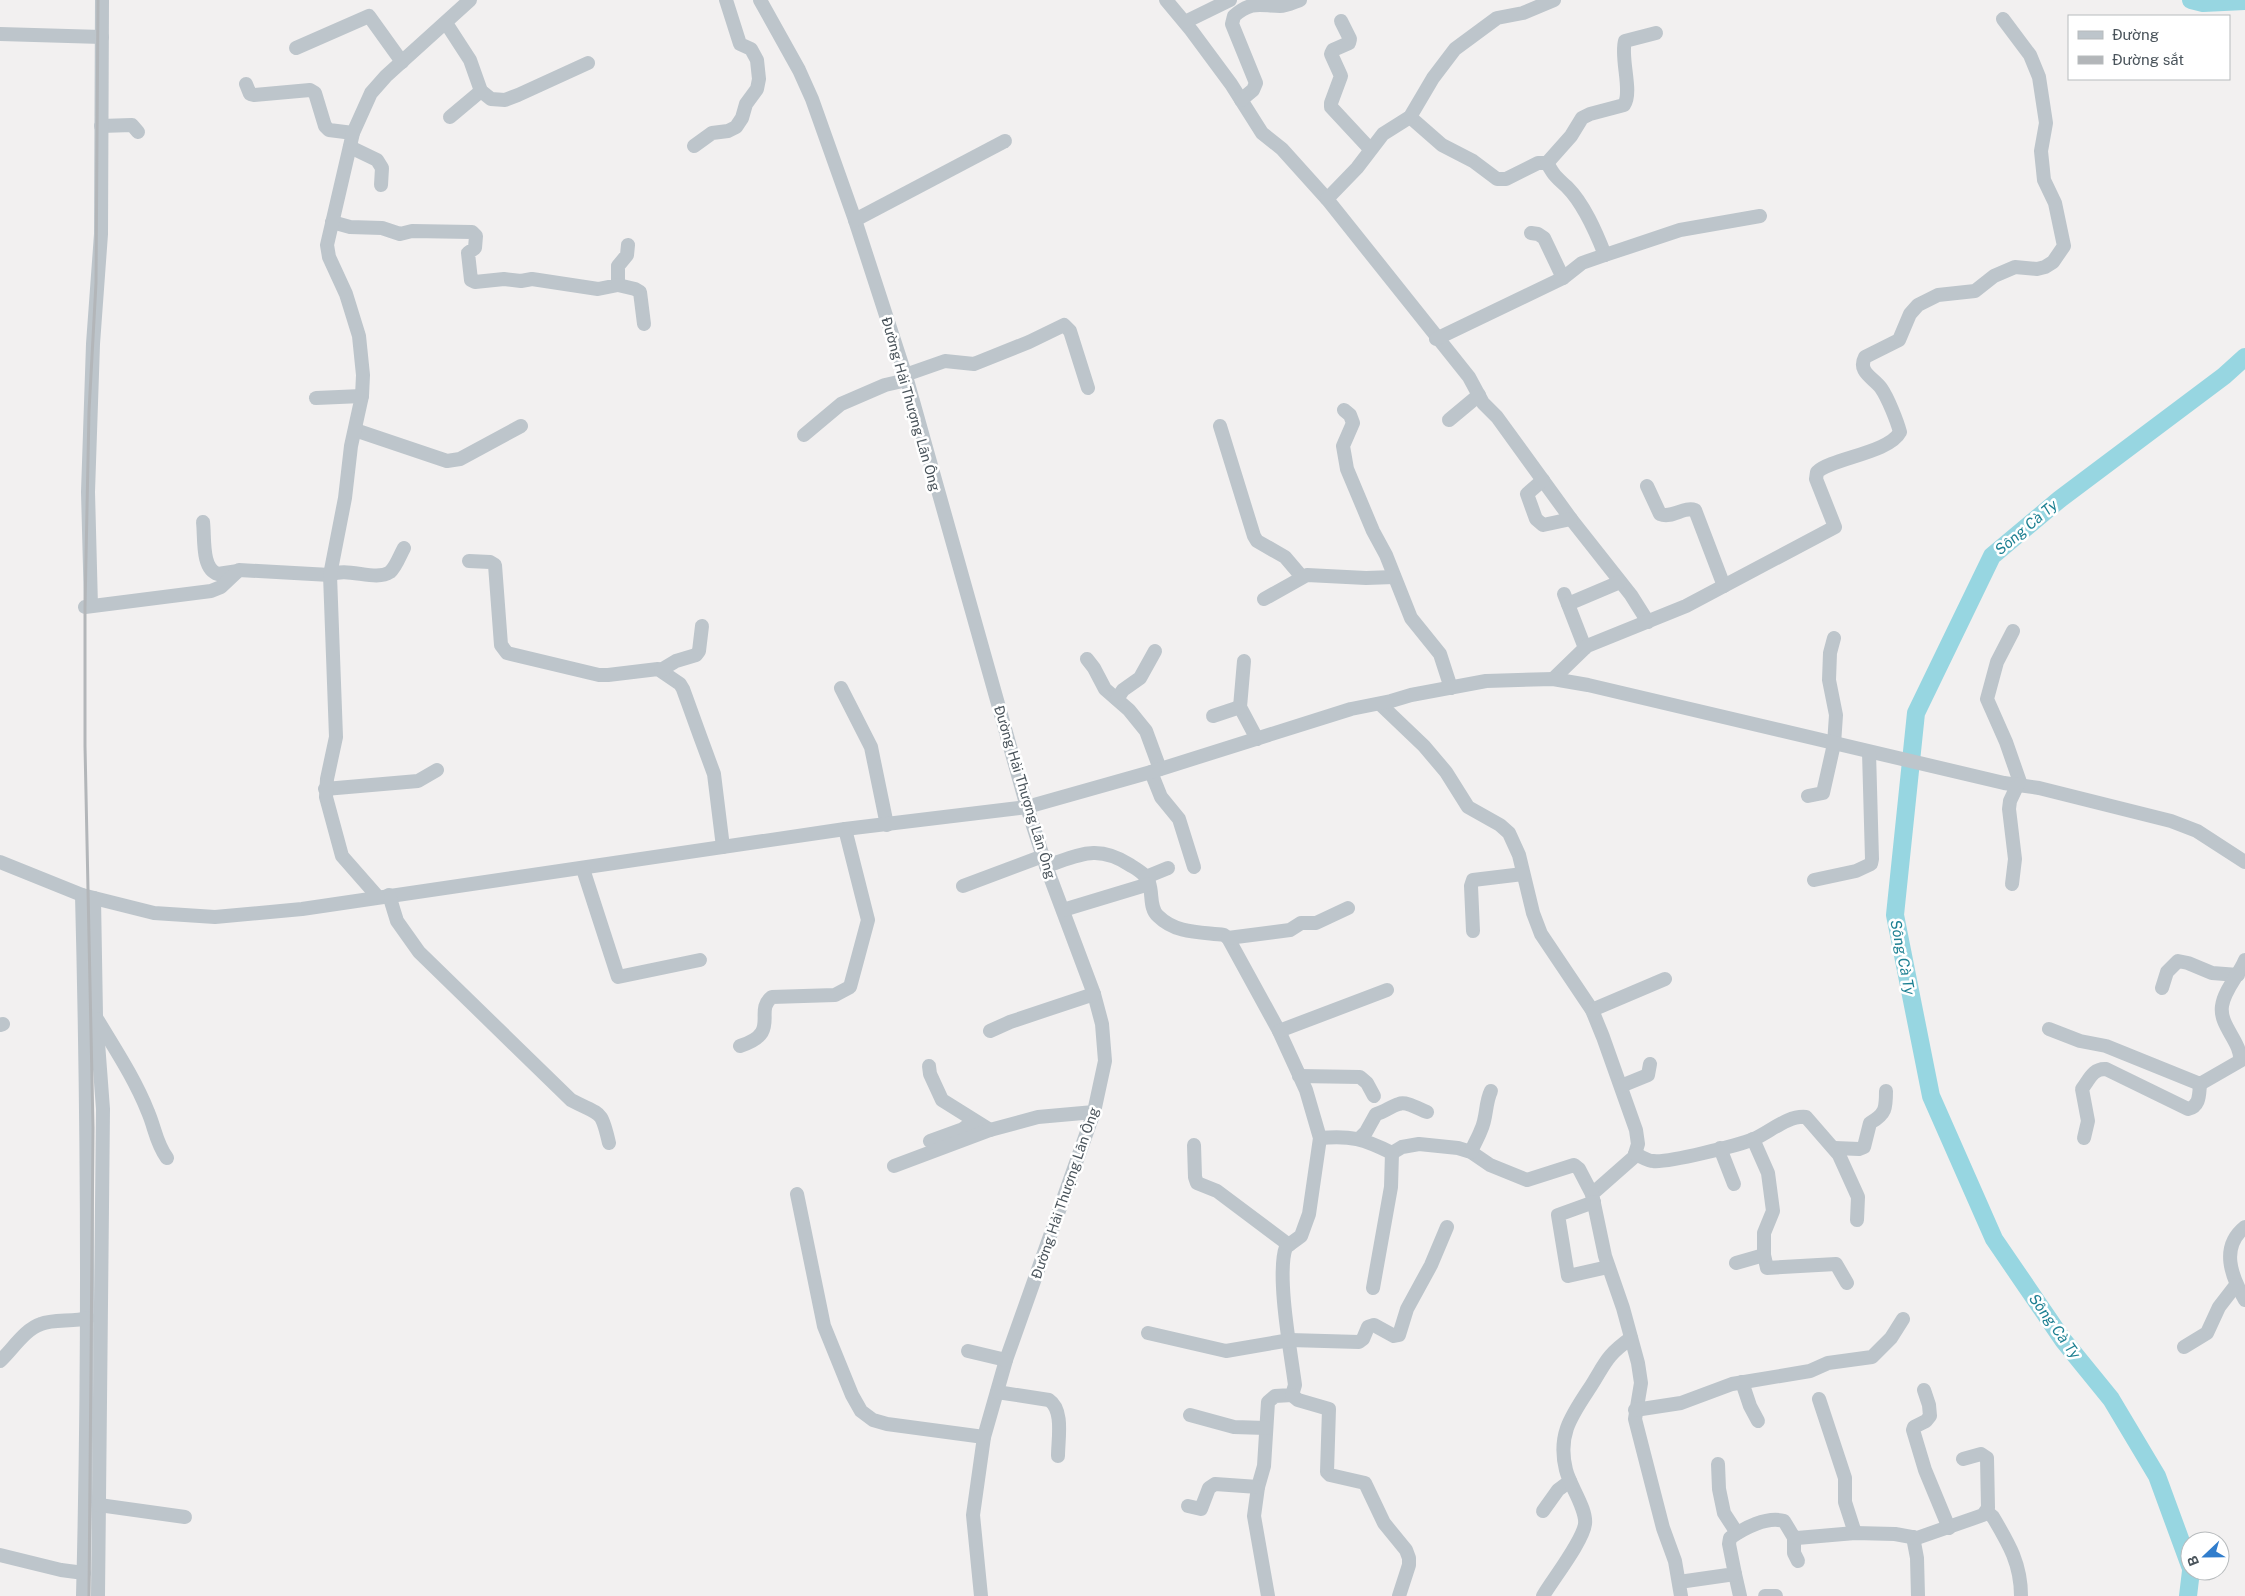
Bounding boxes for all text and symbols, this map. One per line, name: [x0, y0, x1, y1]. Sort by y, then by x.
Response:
legend: [2068, 15, 2230, 80]
text: Đường: [2112, 26, 2159, 43]
text: Đường sắt: [2112, 51, 2184, 68]
street label: Đường Hải Thượng Lãn Ông: [878, 315, 945, 493]
water label: Sông Cà Ty: [1991, 496, 2061, 558]
street label: Đường Hải Thượng Lãn Ông: [991, 703, 1060, 881]
water label: Sông Cà Ty: [1887, 918, 1919, 996]
street label: Đường Hải Thượng Lãn Ông: [1027, 1104, 1102, 1281]
water label: Sông Cà Ty: [2026, 1290, 2084, 1362]
north arrow: [2180, 1531, 2230, 1581]
text: B: [2184, 1553, 2202, 1568]

